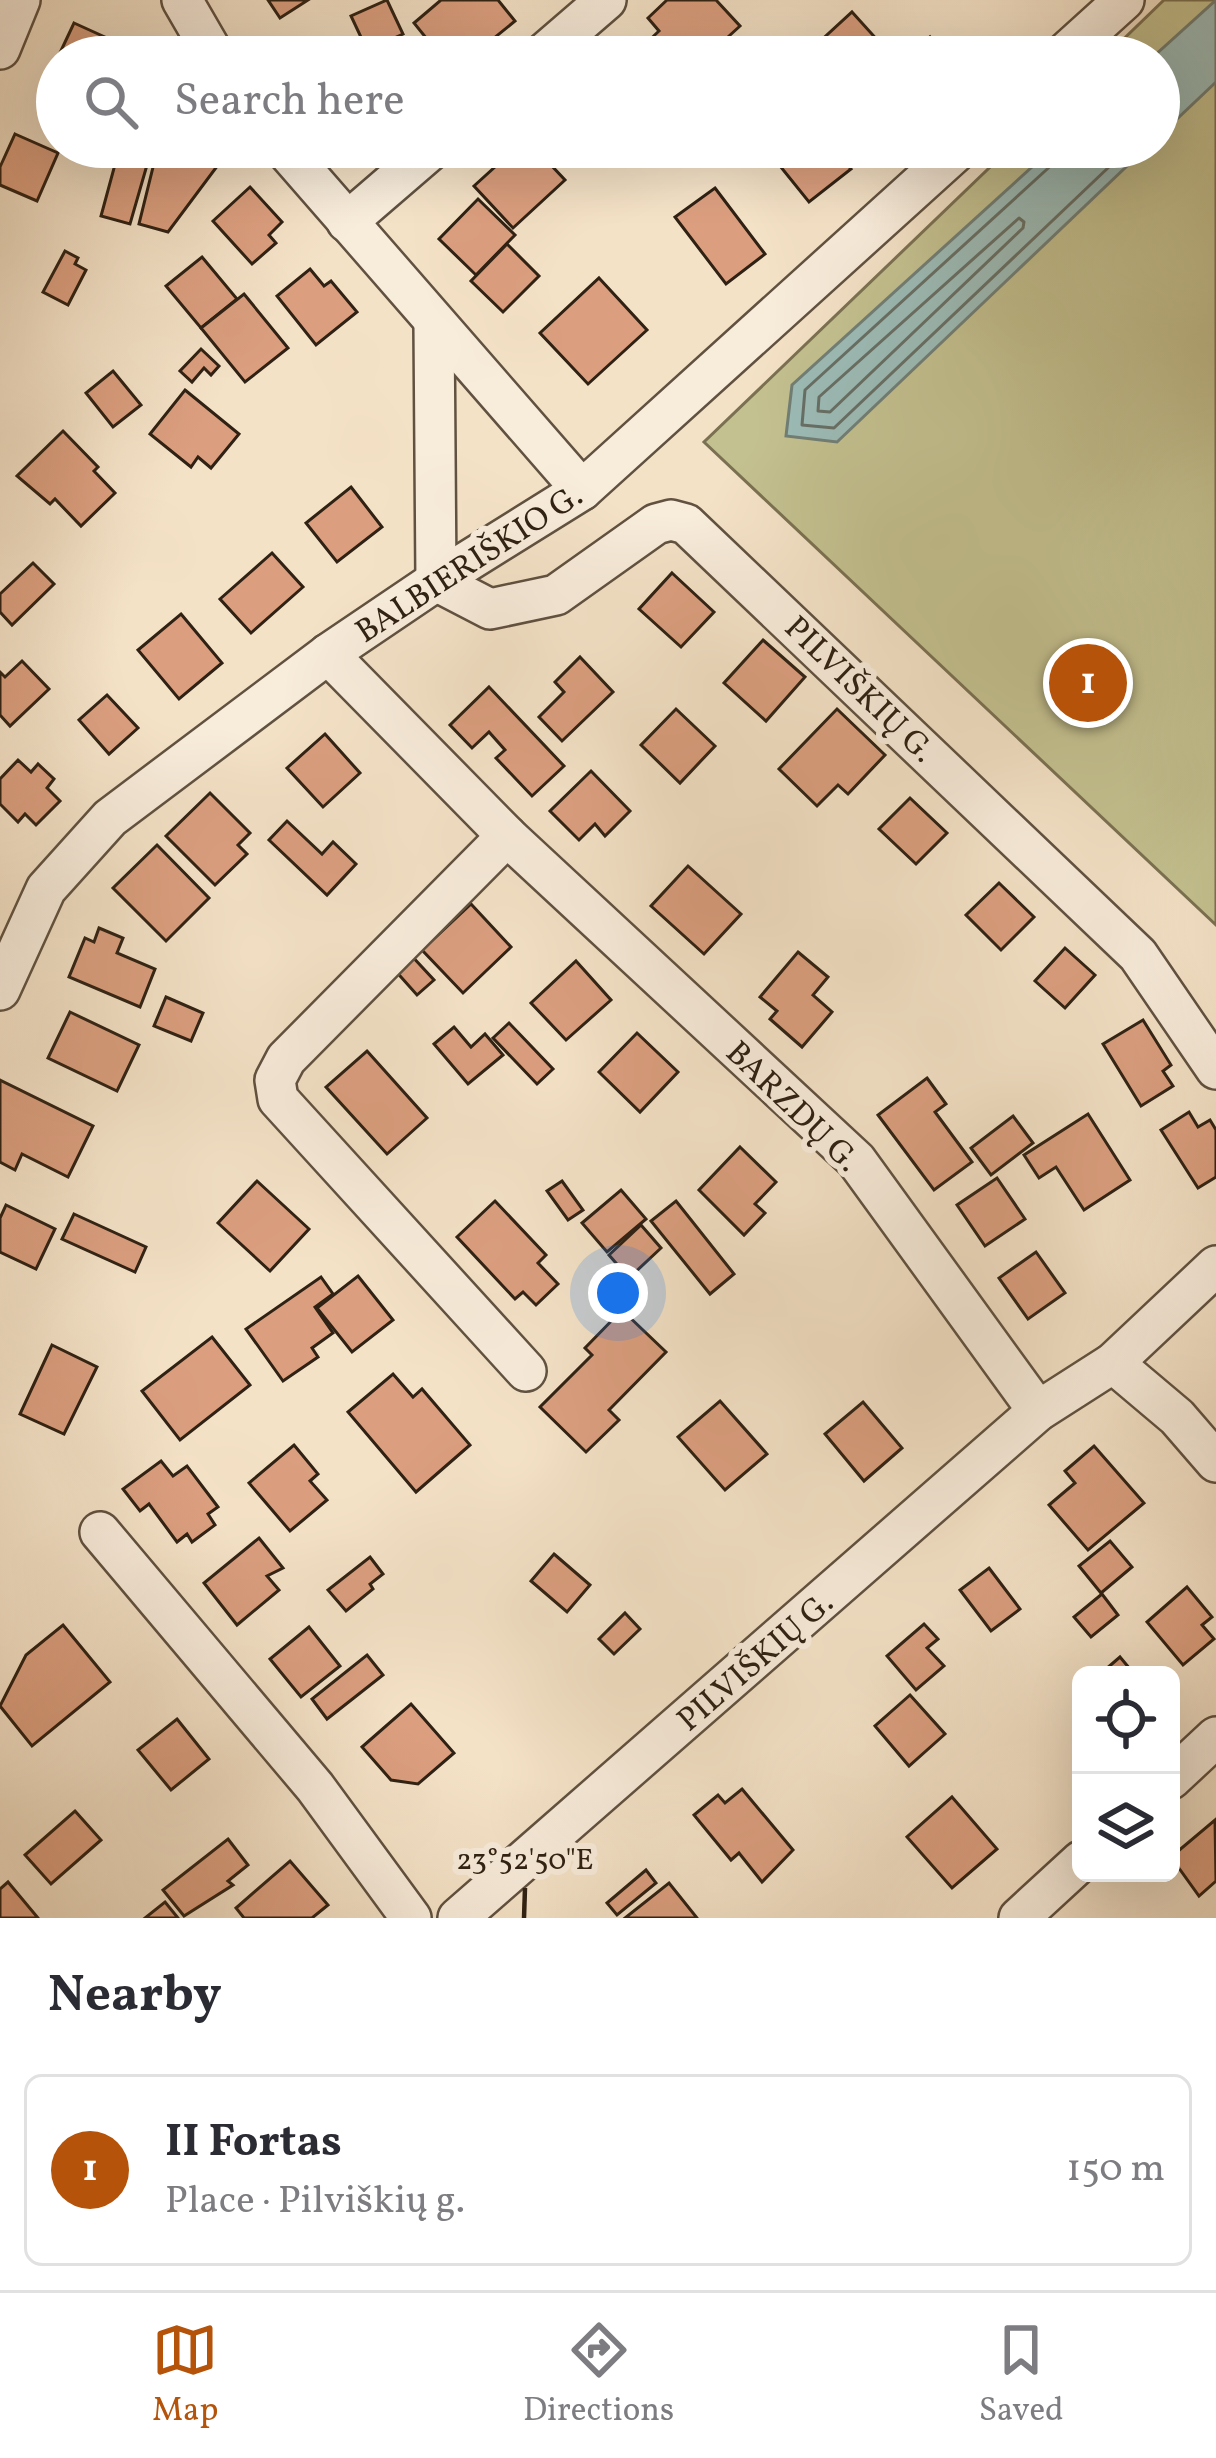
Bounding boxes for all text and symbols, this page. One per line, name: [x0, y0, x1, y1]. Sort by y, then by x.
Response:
search box: [36, 36, 1180, 168]
icon: search: [78, 69, 144, 135]
text: Search here: [174, 71, 405, 134]
street label: BALBIERIŠKIO G.: [348, 475, 593, 656]
street label: PILVIŠKIŲ G.: [773, 607, 944, 775]
pin: 1: [1049, 638, 1127, 728]
street label: BARZDŲ G.: [714, 1032, 869, 1184]
your location: [588, 1263, 648, 1323]
street label: PILVIŠKIŲ G.: [668, 1582, 845, 1744]
map controls: [1072, 1666, 1180, 1882]
button: locate: [1072, 1666, 1180, 1774]
button: layers: [1072, 1774, 1180, 1882]
text: 23°52'50"E: [456, 1840, 594, 1882]
text: Nearby: [48, 1961, 222, 2032]
text: II Fortas: [165, 2112, 342, 2175]
text: 1: [82, 2143, 98, 2197]
text: 150 m: [1066, 2143, 1165, 2197]
text: Place · Pilviškių g.: [165, 2175, 465, 2229]
tab: Map: [152, 2317, 218, 2435]
tab: Directions: [523, 2317, 674, 2435]
tab: Saved: [979, 2317, 1064, 2435]

